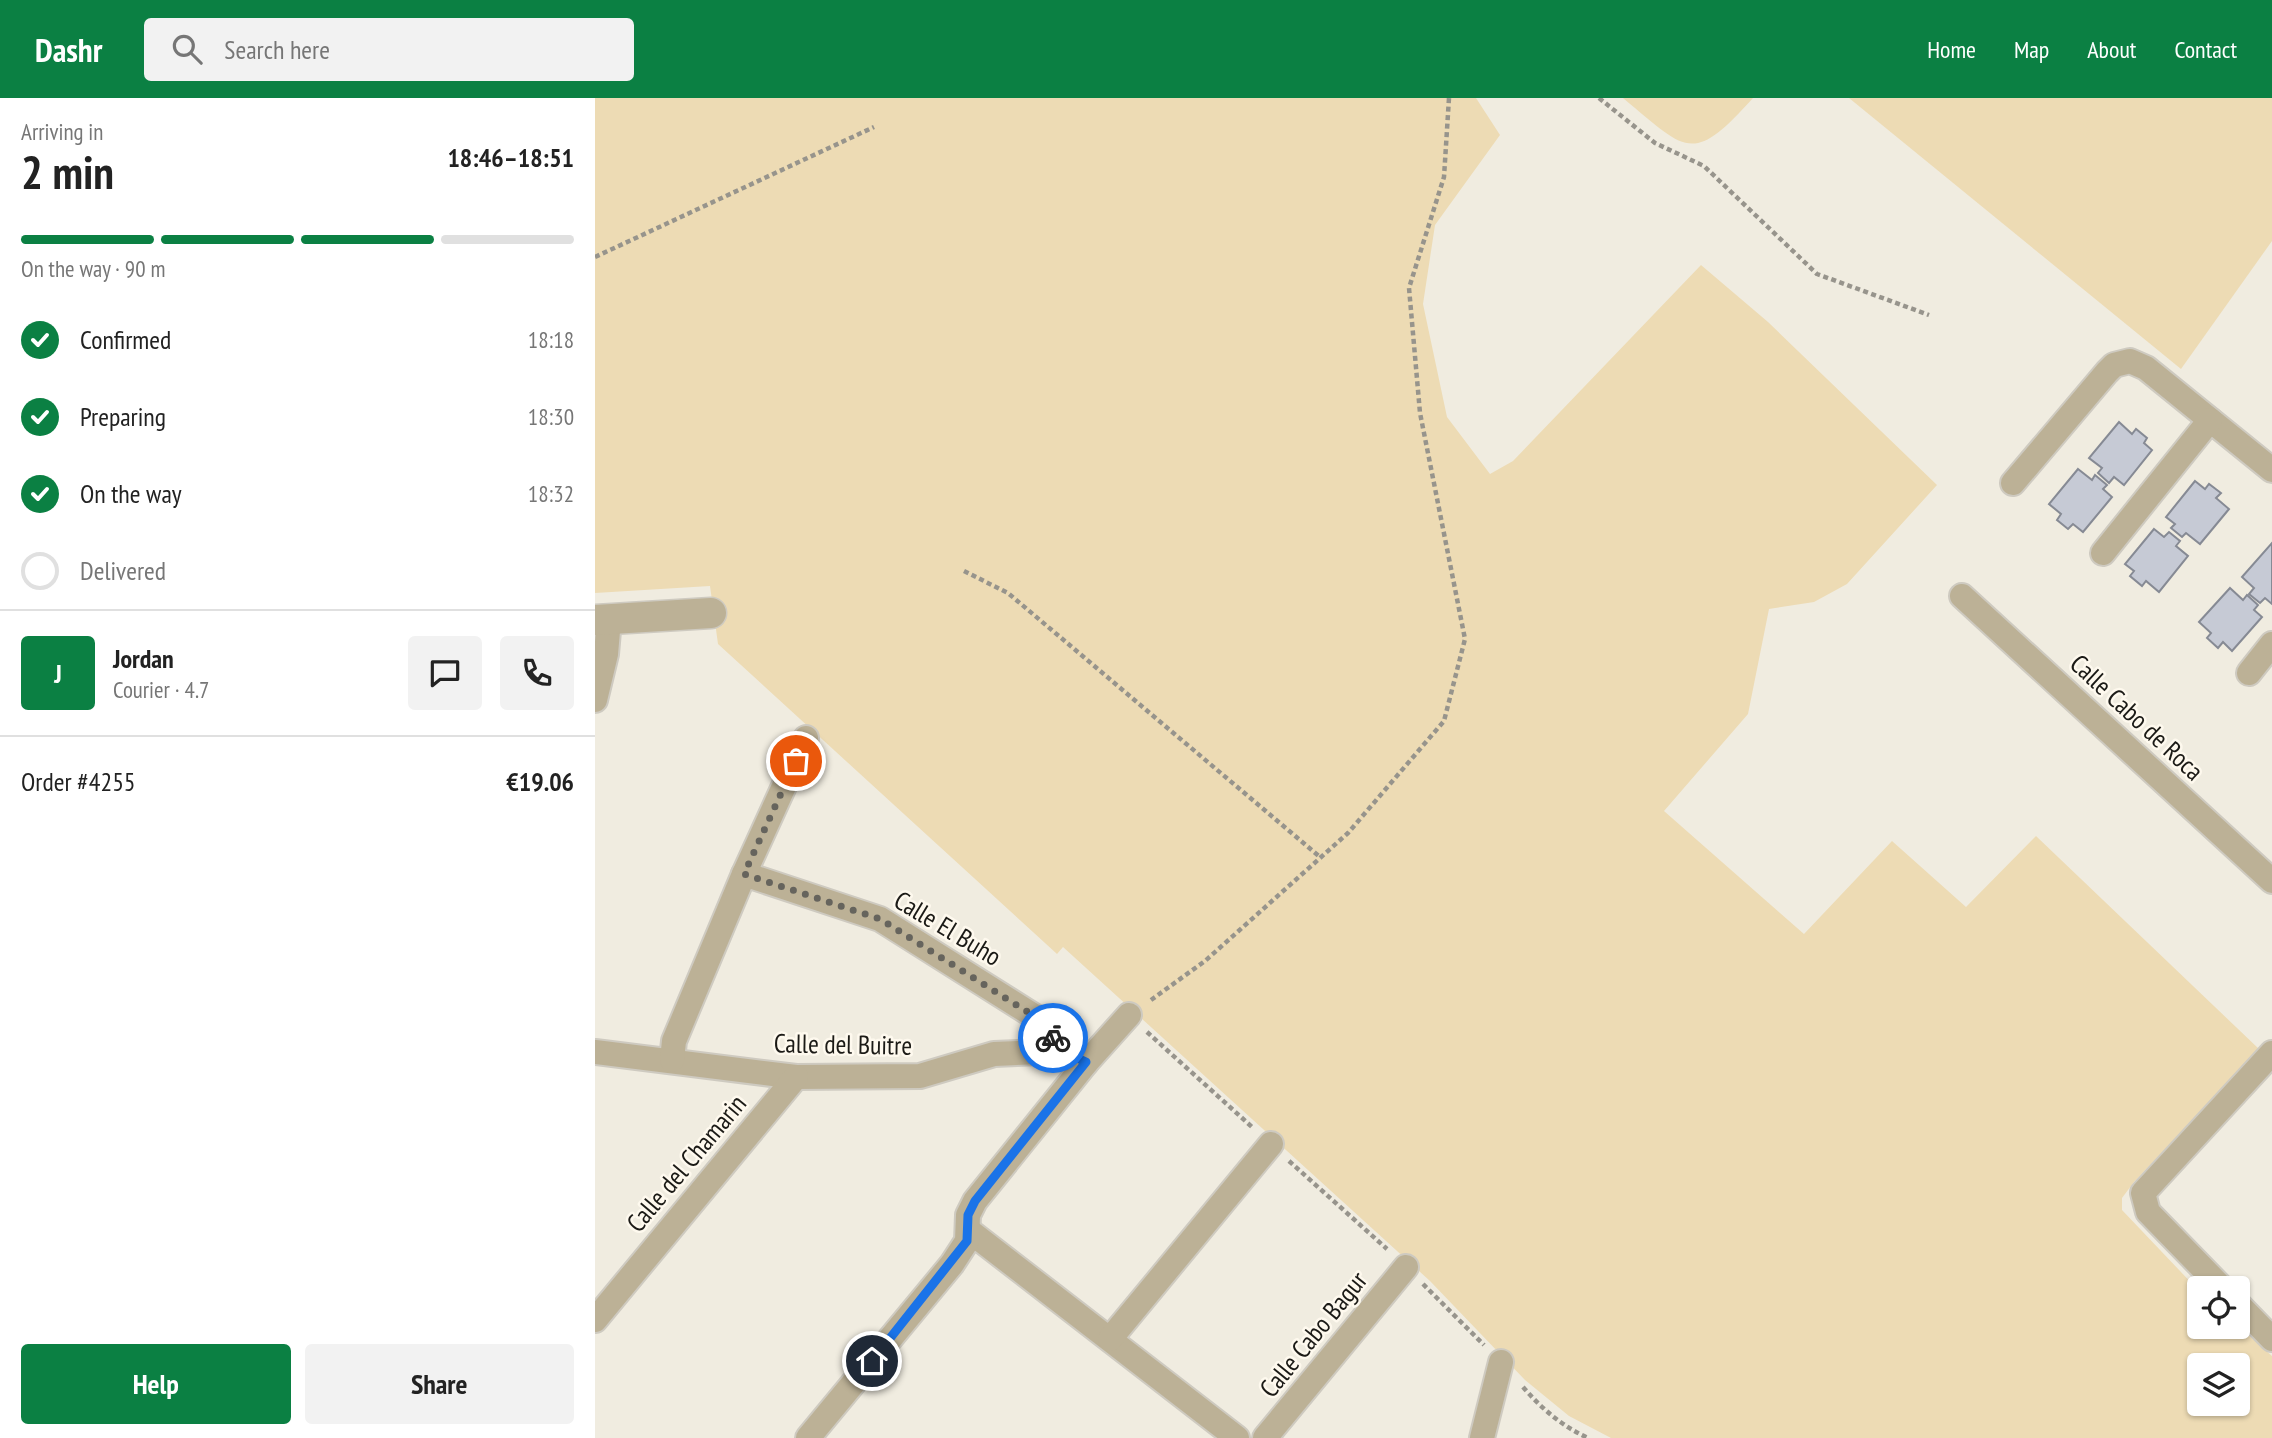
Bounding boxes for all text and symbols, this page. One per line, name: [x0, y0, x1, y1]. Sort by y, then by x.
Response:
search box: [144, 18, 634, 81]
text: Dashr: [35, 28, 102, 71]
icon: search: [168, 30, 206, 68]
text: Search here: [224, 33, 330, 66]
text: Home: [1927, 34, 1976, 65]
text: Map: [2014, 34, 2049, 65]
text: About: [2087, 34, 2136, 65]
text: Contact: [2174, 34, 2237, 65]
text: Arriving in: [21, 117, 103, 146]
text: 18:46–18:51: [447, 141, 574, 174]
text: 2 min: [21, 142, 114, 202]
text: On the way · 90 m: [21, 254, 165, 283]
icon: check: [21, 321, 59, 359]
text: Confirmed: [80, 323, 171, 356]
text: 18:18: [528, 325, 574, 354]
icon: check: [21, 398, 59, 436]
text: Preparing: [80, 400, 166, 433]
text: 18:30: [528, 402, 574, 431]
icon: check: [21, 475, 59, 513]
text: On the way: [80, 477, 182, 510]
text: 18:32: [528, 479, 574, 508]
text: Delivered: [80, 554, 166, 587]
button: chat: [408, 636, 482, 710]
button: phone: [500, 636, 574, 710]
text: Jordan: [113, 642, 174, 675]
street label: Calle Cabo de Roca: [2064, 647, 2210, 787]
text: J: [54, 657, 62, 690]
text: Courier · 4.7: [113, 675, 209, 704]
pin: [766, 731, 826, 791]
icon: bag: [777, 742, 815, 780]
text: Order #4255: [21, 765, 136, 798]
text: €19.06: [506, 765, 574, 798]
street label: Calle El Buho: [888, 883, 1008, 973]
courier: [1018, 1003, 1088, 1073]
icon: bike: [1034, 1019, 1072, 1057]
street label: Calle del Buitre: [774, 1026, 912, 1062]
street label: Calle del Chamarin: [619, 1088, 753, 1238]
street label: Calle Cabo Bagur: [1252, 1264, 1374, 1404]
map controls: [2187, 1276, 2250, 1416]
button: locate: [2187, 1276, 2250, 1339]
pin: [842, 1331, 902, 1391]
icon: home: [853, 1342, 891, 1380]
button: Help: [21, 1344, 291, 1424]
button: Share: [305, 1344, 574, 1424]
button: layers: [2187, 1353, 2250, 1416]

